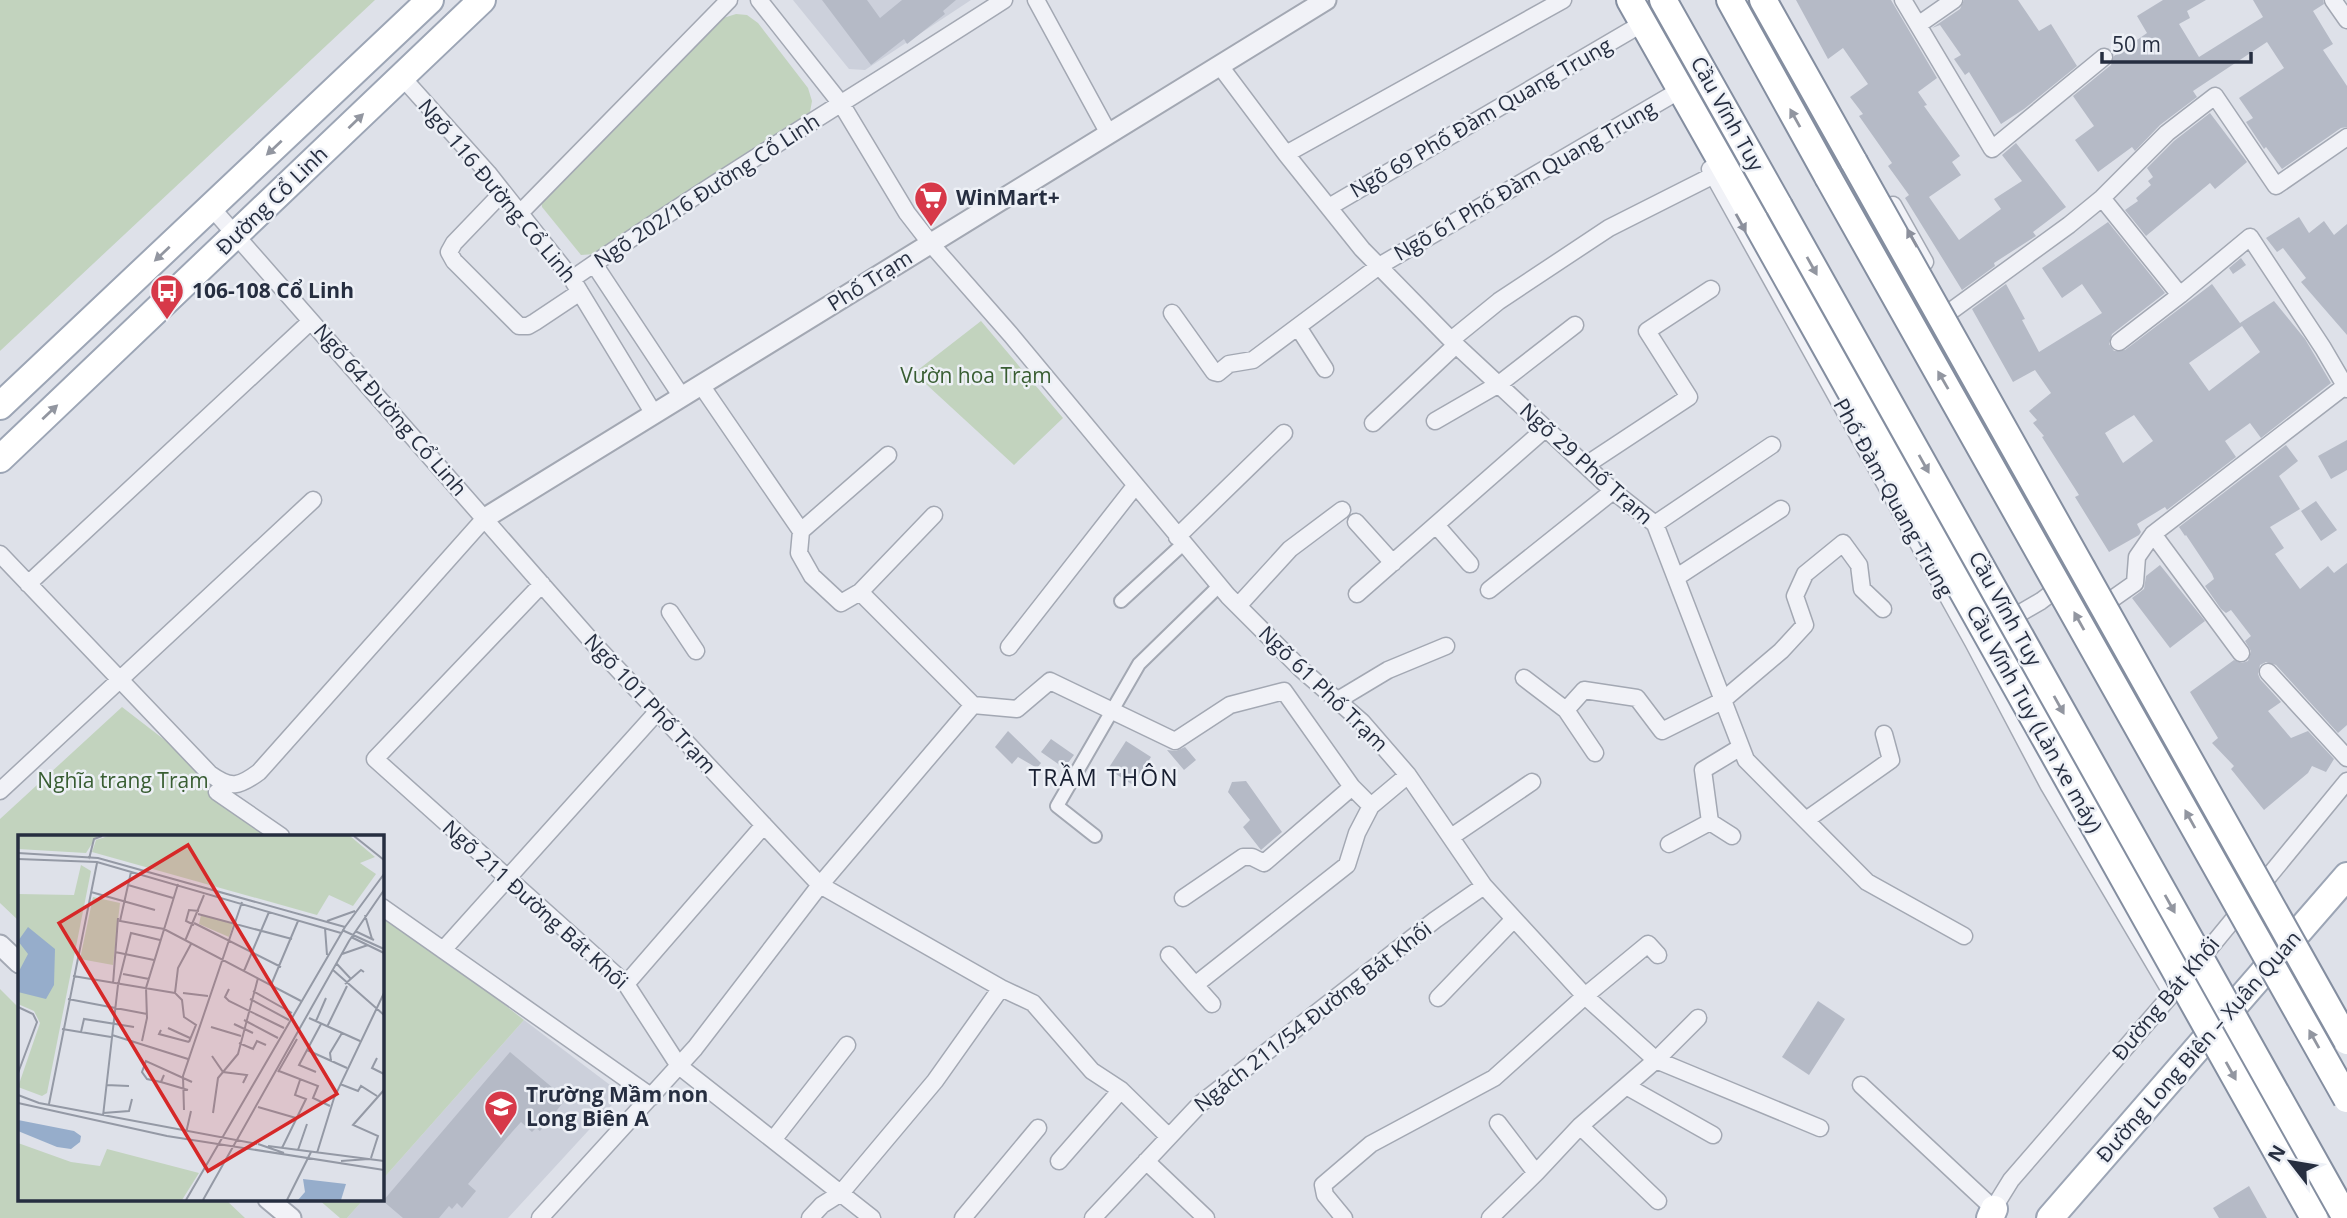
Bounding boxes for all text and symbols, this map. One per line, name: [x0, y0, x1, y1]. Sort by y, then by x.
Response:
scale bar: [2102, 21, 2251, 65]
street label: Ngõ 69 Phố Đàm Quang Trung: [1344, 30, 1617, 204]
text: 50 m: [2112, 30, 2161, 58]
street label: Cầu Vĩnh Tuy: [1685, 51, 1771, 176]
street label: Ngõ 116 Đường Cổ Linh: [413, 93, 583, 288]
street label: Ngõ 61 Phố Đàm Quang Trung: [1388, 93, 1661, 267]
street label: Ngõ 202/16 Đường Cổ Linh: [588, 107, 825, 274]
one-way arrow: [1789, 108, 1801, 127]
one-way arrow: [347, 113, 364, 129]
street label: Đường Cổ Linh: [209, 140, 333, 261]
one-way arrow: [265, 140, 283, 156]
supermarket icon: WinMart+: [912, 179, 950, 228]
place label: WinMart+: [956, 183, 1060, 211]
one-way arrow: [1735, 213, 1747, 233]
one-way arrow: [1906, 228, 1918, 248]
street label: Phố Trạm: [822, 243, 917, 317]
one-way arrow: [154, 246, 171, 262]
one-way arrow: [1806, 256, 1818, 275]
bus stop icon: 106-108 Cổ Linh: [148, 272, 186, 321]
place label: 106-108 Cổ Linh: [192, 276, 354, 304]
street label: Ngõ 64 Đường Cổ Linh: [308, 317, 473, 501]
park label: Vườn hoa Trạm: [900, 361, 1052, 389]
one-way arrow: [1937, 370, 1949, 390]
street label: Phố Đàm Quang Trung: [1827, 393, 1960, 602]
street label: Ngõ 29 Phố Trạm: [1514, 396, 1659, 530]
one-way arrow: [41, 404, 58, 421]
one-way arrow: [1918, 455, 1930, 474]
street label: Cầu Vĩnh Tuy: [1963, 546, 2049, 671]
street label: Cầu Vĩnh Tuy (Làn xe máy): [1961, 600, 2109, 837]
one-way arrow: [2073, 611, 2085, 631]
street label: Ngõ 61 Phố Trạm: [1253, 619, 1394, 757]
street label: Ngõ 101 Phố Trạm: [579, 627, 723, 779]
one-way arrow: [2053, 696, 2065, 715]
district label: TRẦM THÔN: [1029, 761, 1179, 793]
park label: Nghĩa trang Trạm: [37, 766, 209, 794]
one-way arrow: [2184, 810, 2196, 829]
street label: Ngõ 211 Đường Bát Khối: [437, 813, 634, 995]
inset map: [18, 835, 383, 1200]
one-way arrow: [2164, 894, 2176, 913]
street label: Ngách 211/54 Đường Bát Khối: [1188, 915, 1437, 1118]
street label: Đường Long Biên – Xuân Quan: [2090, 924, 2307, 1168]
street label: Đường Bát Khối: [2105, 931, 2225, 1066]
one-way arrow: [2308, 1029, 2320, 1049]
one-way arrow: [2225, 1061, 2237, 1081]
place label: Trường Mầm non Long Biên A: [526, 1080, 708, 1132]
school or university icon: Trường Mầm non Long Biên A: [482, 1088, 520, 1137]
north arrow: [2256, 1127, 2326, 1197]
text: N: [2261, 1140, 2292, 1167]

